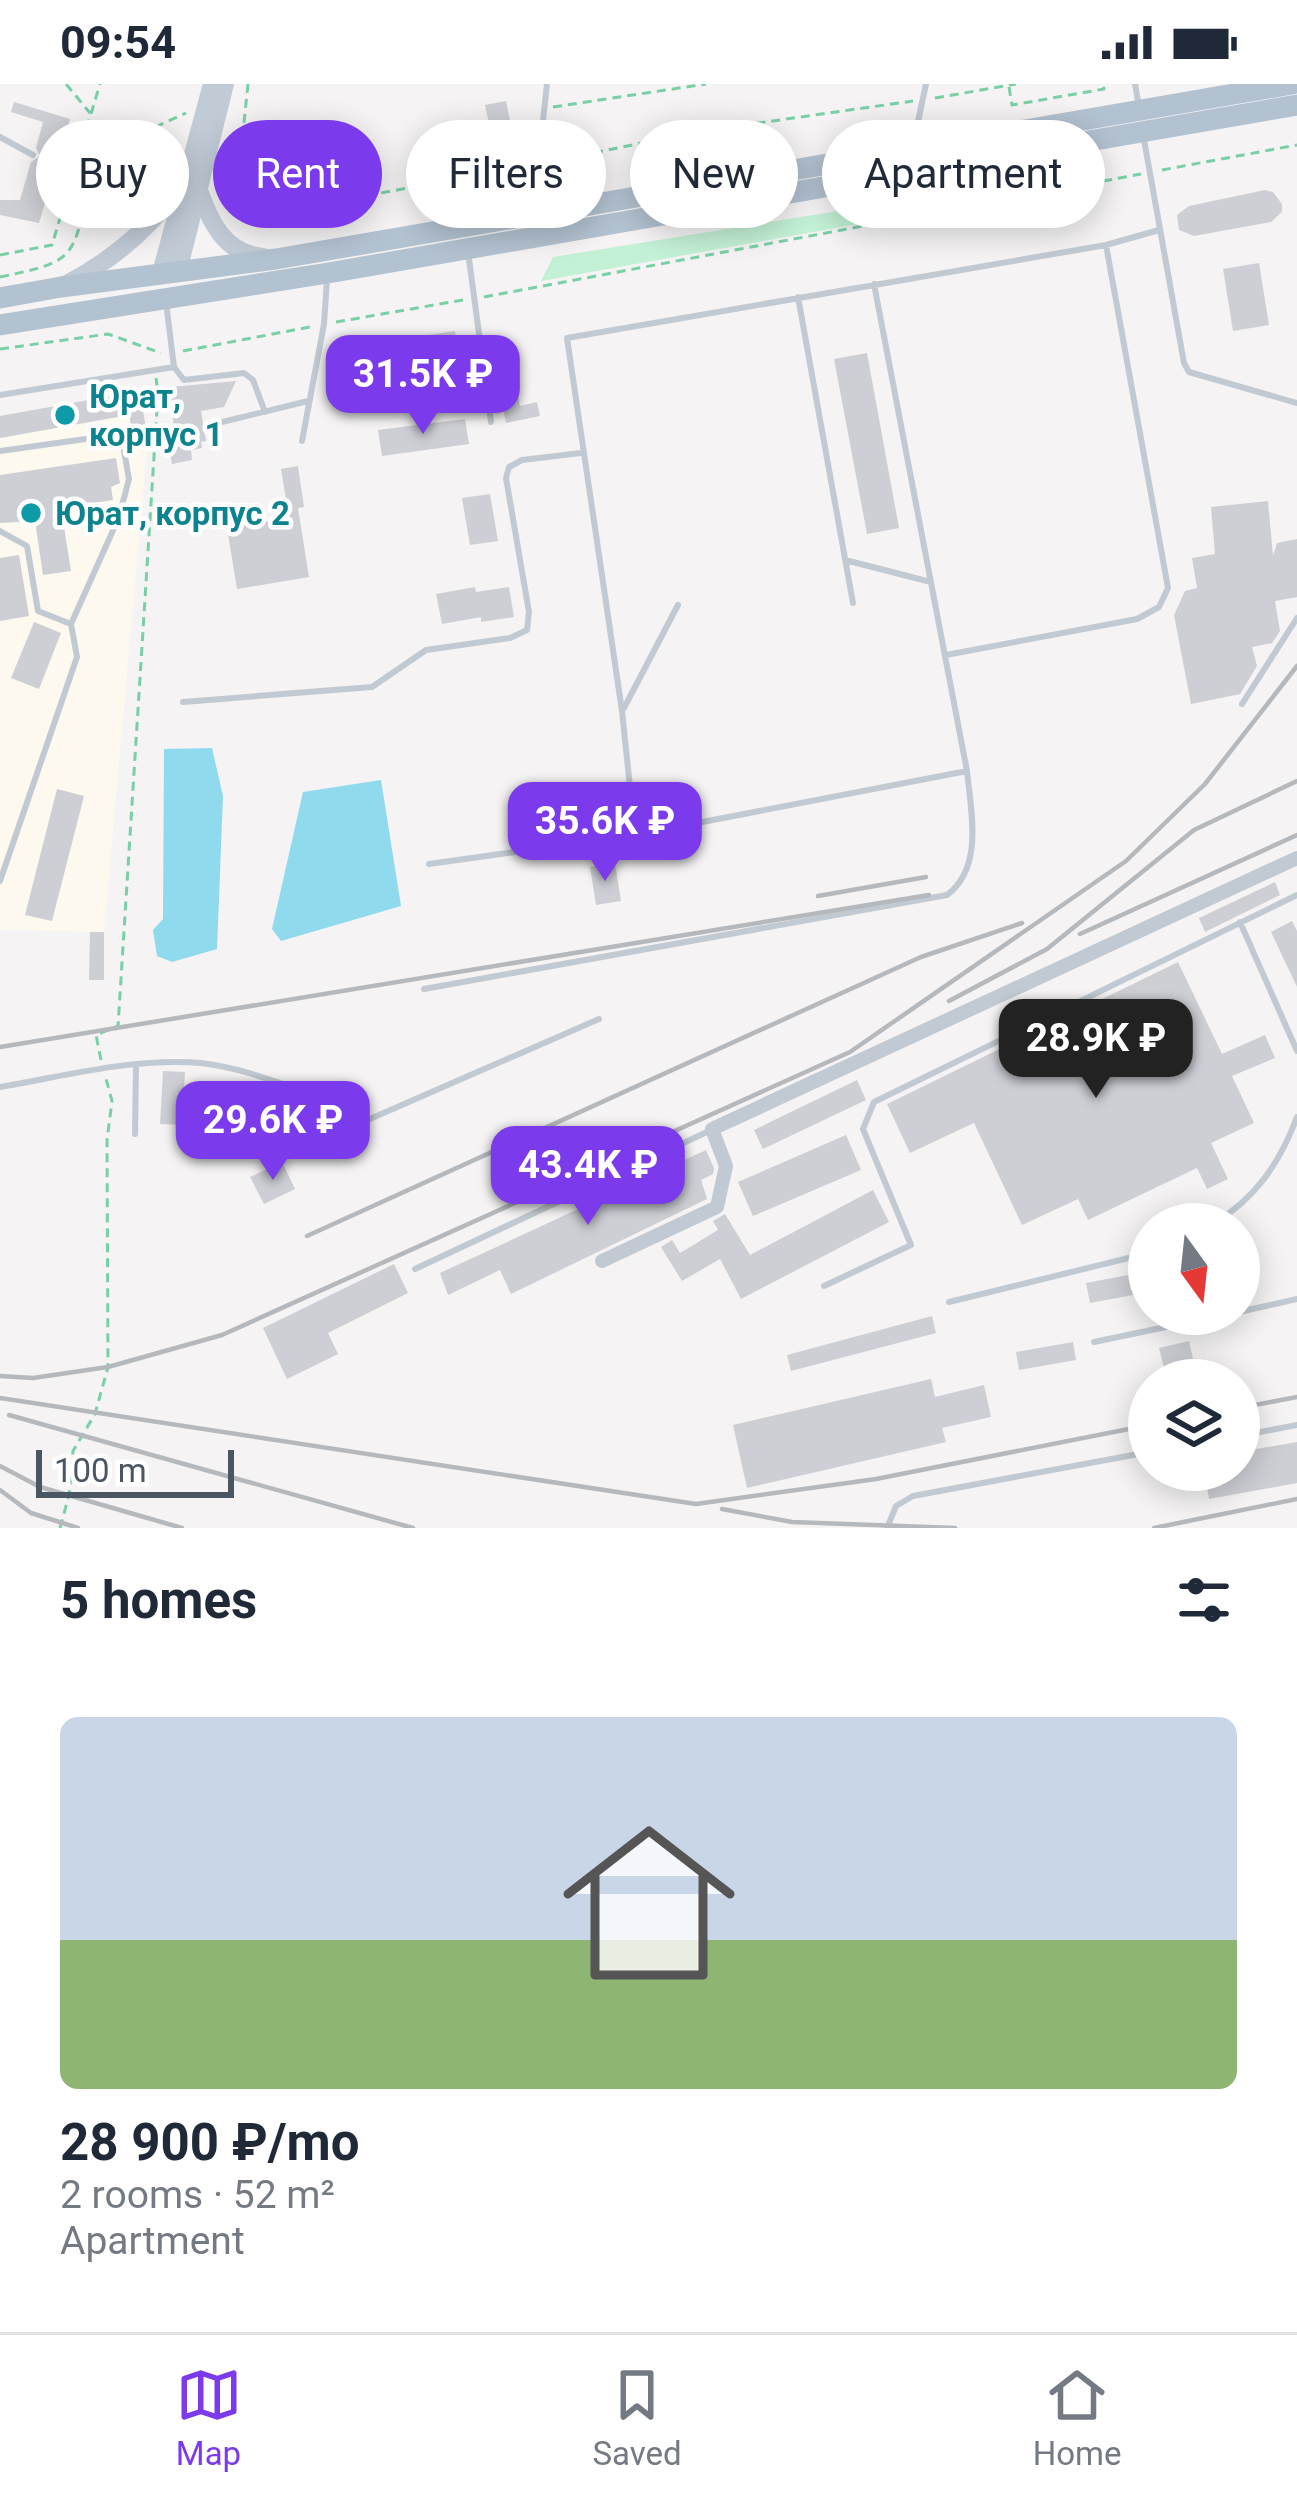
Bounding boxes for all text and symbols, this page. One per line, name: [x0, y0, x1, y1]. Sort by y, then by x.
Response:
text: 09:54: [60, 16, 176, 69]
chip: Buy: [36, 120, 189, 228]
chip: Rent: [213, 120, 382, 228]
chip: Filters: [406, 120, 606, 228]
chip: New: [630, 120, 798, 228]
chip: Apartment: [822, 120, 1105, 228]
pin: 31.5K ₽: [312, 335, 534, 437]
text: 31.5K ₽: [353, 351, 493, 397]
place label: Юрат, корпус 1: [89, 377, 223, 454]
marker: Юрат, корпус 1: [52, 402, 78, 428]
place label: Юрат, корпус 2: [55, 494, 290, 533]
marker: Юрат, корпус 2: [18, 500, 44, 526]
pin: 35.6K ₽: [494, 782, 716, 884]
text: 35.6K ₽: [535, 798, 675, 844]
pin: 28.9K ₽: [985, 999, 1207, 1101]
text: 28.9K ₽: [1026, 1015, 1166, 1061]
pin: 29.6K ₽: [162, 1081, 384, 1183]
text: 29.6K ₽: [203, 1097, 343, 1143]
pin: 43.4K ₽: [477, 1126, 699, 1228]
text: 43.4K ₽: [518, 1142, 658, 1188]
north arrow: [1128, 1203, 1260, 1335]
map controls: [1128, 1203, 1260, 1491]
button: layers: [1128, 1359, 1260, 1491]
scale bar: [36, 1444, 234, 1497]
text: 100 m: [54, 1451, 147, 1490]
icon: filters: [1171, 1567, 1237, 1633]
text: 5 homes: [60, 1571, 257, 1630]
icon: home: [541, 1795, 757, 2011]
text: 28 900 ₽/mo: [60, 2113, 360, 2172]
text: 2 rooms · 52 m²: [60, 2172, 335, 2218]
text: Apartment: [60, 2218, 245, 2264]
tab: Map: [176, 2362, 242, 2473]
tab: Saved: [593, 2362, 682, 2473]
tab: Home: [1033, 2362, 1122, 2473]

